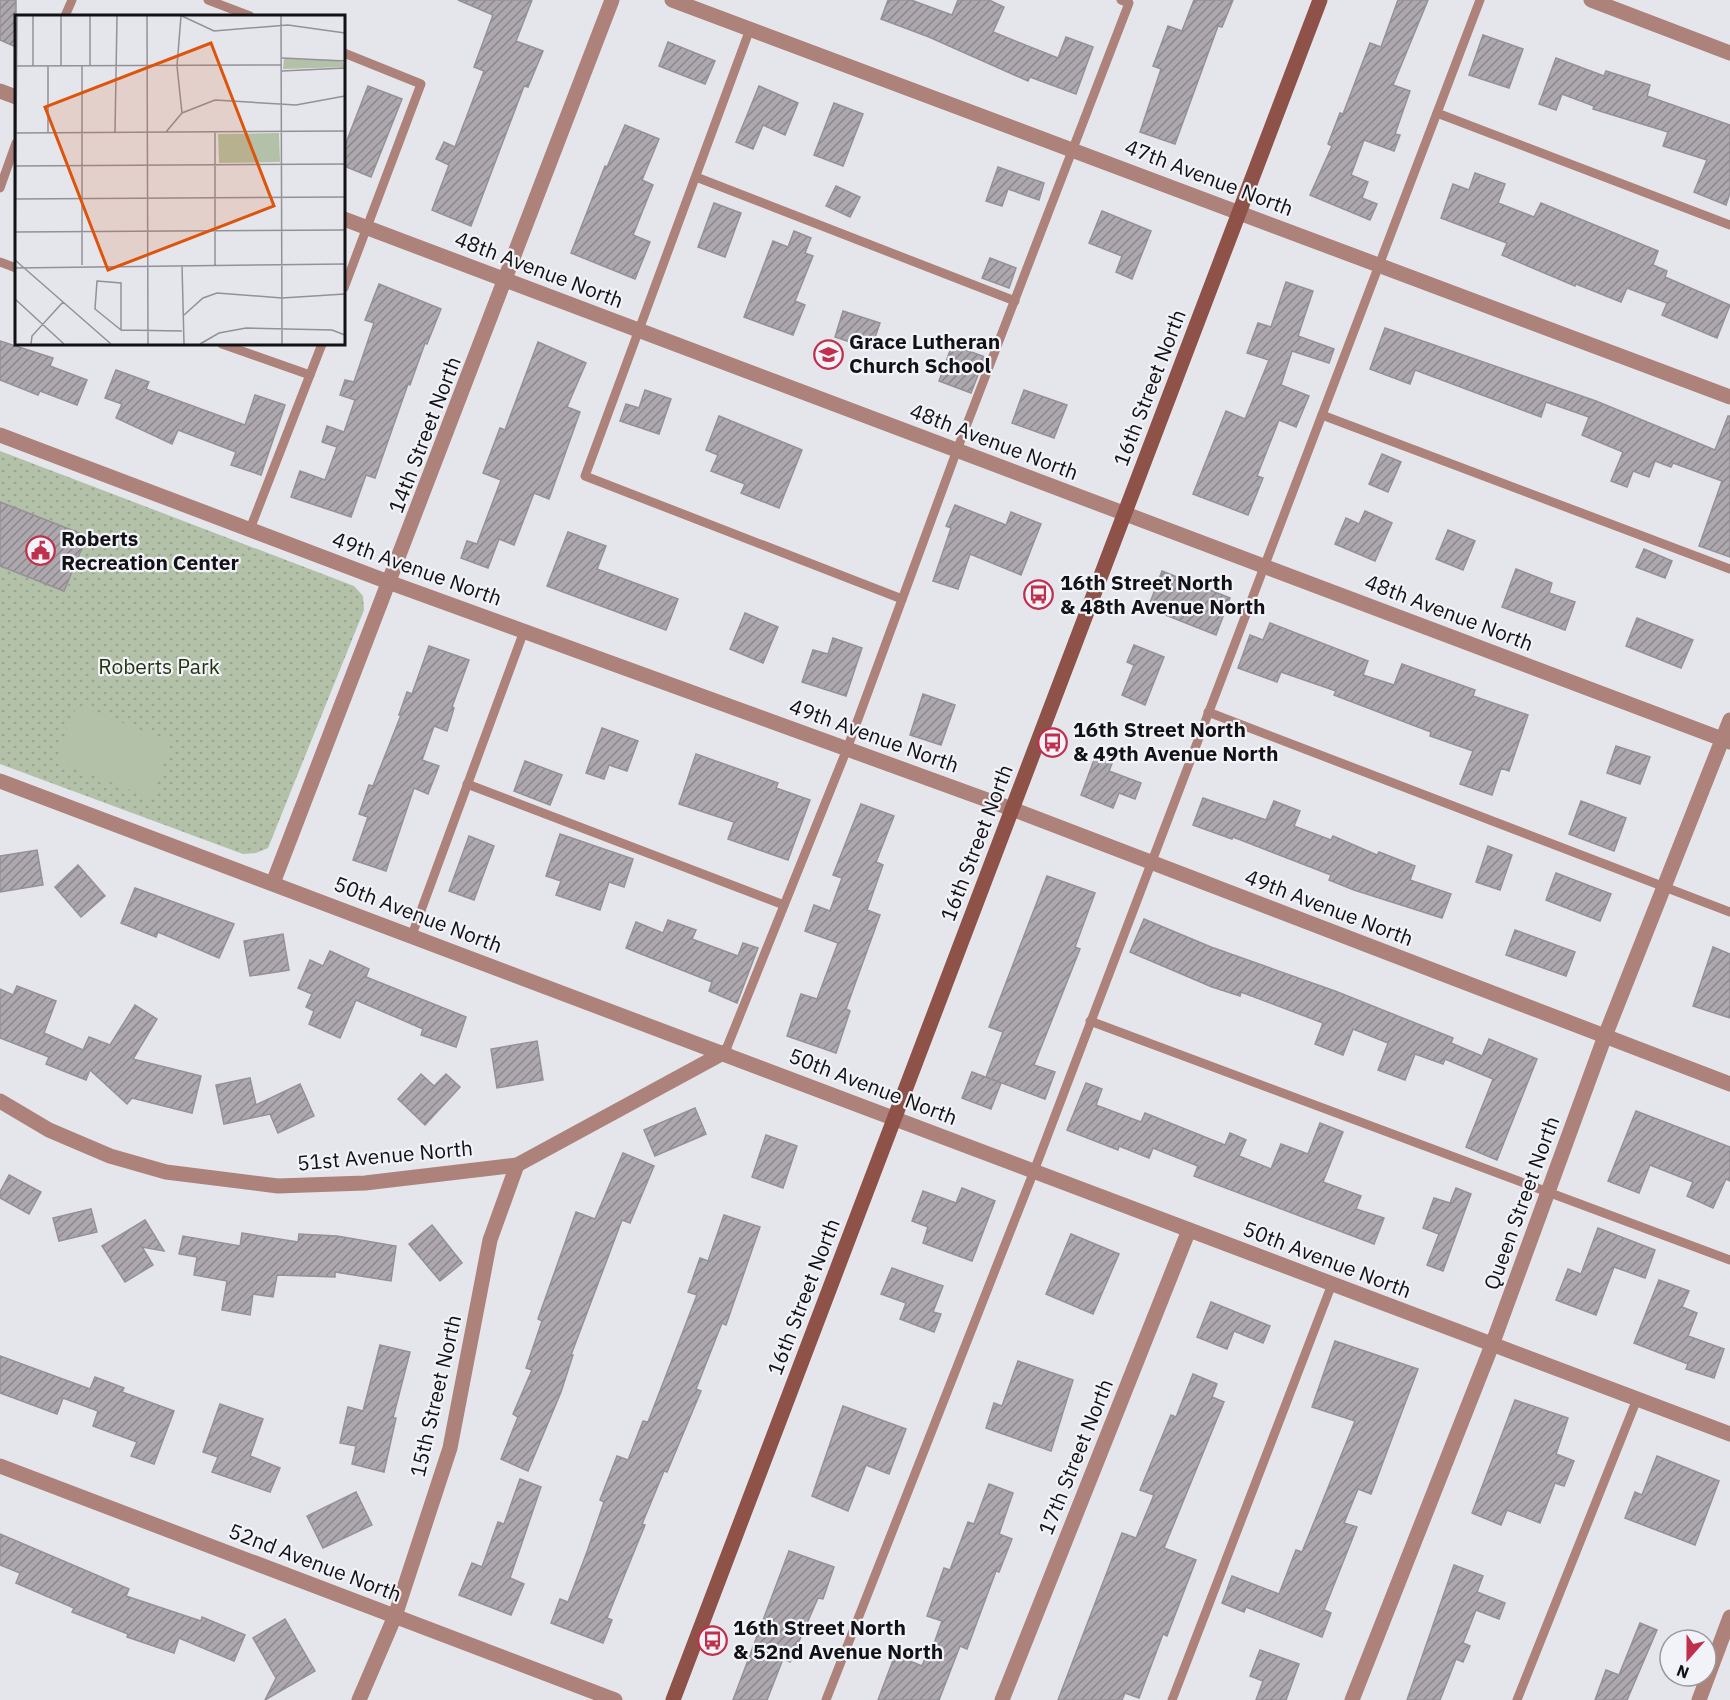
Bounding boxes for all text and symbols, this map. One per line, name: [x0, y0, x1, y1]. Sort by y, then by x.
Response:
inset map: [15, 15, 345, 345]
street label: 47th Avenue North: [1121, 132, 1298, 222]
street label: 48th Avenue North: [451, 224, 628, 314]
street label: 16th Street North: [1106, 305, 1192, 470]
place label: Grace Lutheran Church School: [849, 327, 1000, 379]
school or university icon: Grace Lutheran Church School: [812, 338, 844, 370]
street label: 14th Street North: [381, 352, 467, 517]
street label: 48th Avenue North: [906, 396, 1083, 486]
place label: Roberts Recreation Center: [61, 524, 240, 576]
street label: 49th Avenue North: [329, 524, 506, 612]
public building icon: Roberts Recreation Center: [24, 535, 56, 567]
street label: 48th Avenue North: [1361, 567, 1538, 657]
place label: 16th Street North & 48th Avenue North: [1060, 568, 1265, 620]
bus stop icon: 16th Street North & 48th Avenue North: [1023, 579, 1055, 611]
park label: Roberts Park: [98, 652, 220, 680]
street label: 49th Avenue North: [786, 691, 963, 779]
place label: 16th Street North & 49th Avenue North: [1073, 715, 1278, 767]
bus stop icon: 16th Street North & 49th Avenue North: [1036, 726, 1068, 758]
street label: 16th Street North: [933, 760, 1019, 925]
street label: 49th Avenue North: [1241, 862, 1418, 952]
street label: 50th Avenue North: [330, 869, 507, 959]
street label: 50th Avenue North: [785, 1041, 962, 1131]
street label: Queen Street North: [1477, 1112, 1566, 1293]
street label: 51st Avenue North: [296, 1133, 474, 1177]
street label: 16th Street North: [760, 1214, 846, 1379]
street label: 50th Avenue North: [1239, 1214, 1416, 1304]
street label: 15th Street North: [403, 1312, 467, 1480]
street label: 17th Street North: [1031, 1375, 1119, 1539]
street label: 52nd Avenue North: [225, 1516, 406, 1608]
place label: 16th Street North & 52nd Avenue North: [733, 1613, 943, 1665]
bus stop icon: 16th Street North & 52nd Avenue North: [696, 1624, 728, 1656]
north arrow: [1658, 1628, 1718, 1688]
text: N: [1674, 1661, 1692, 1683]

